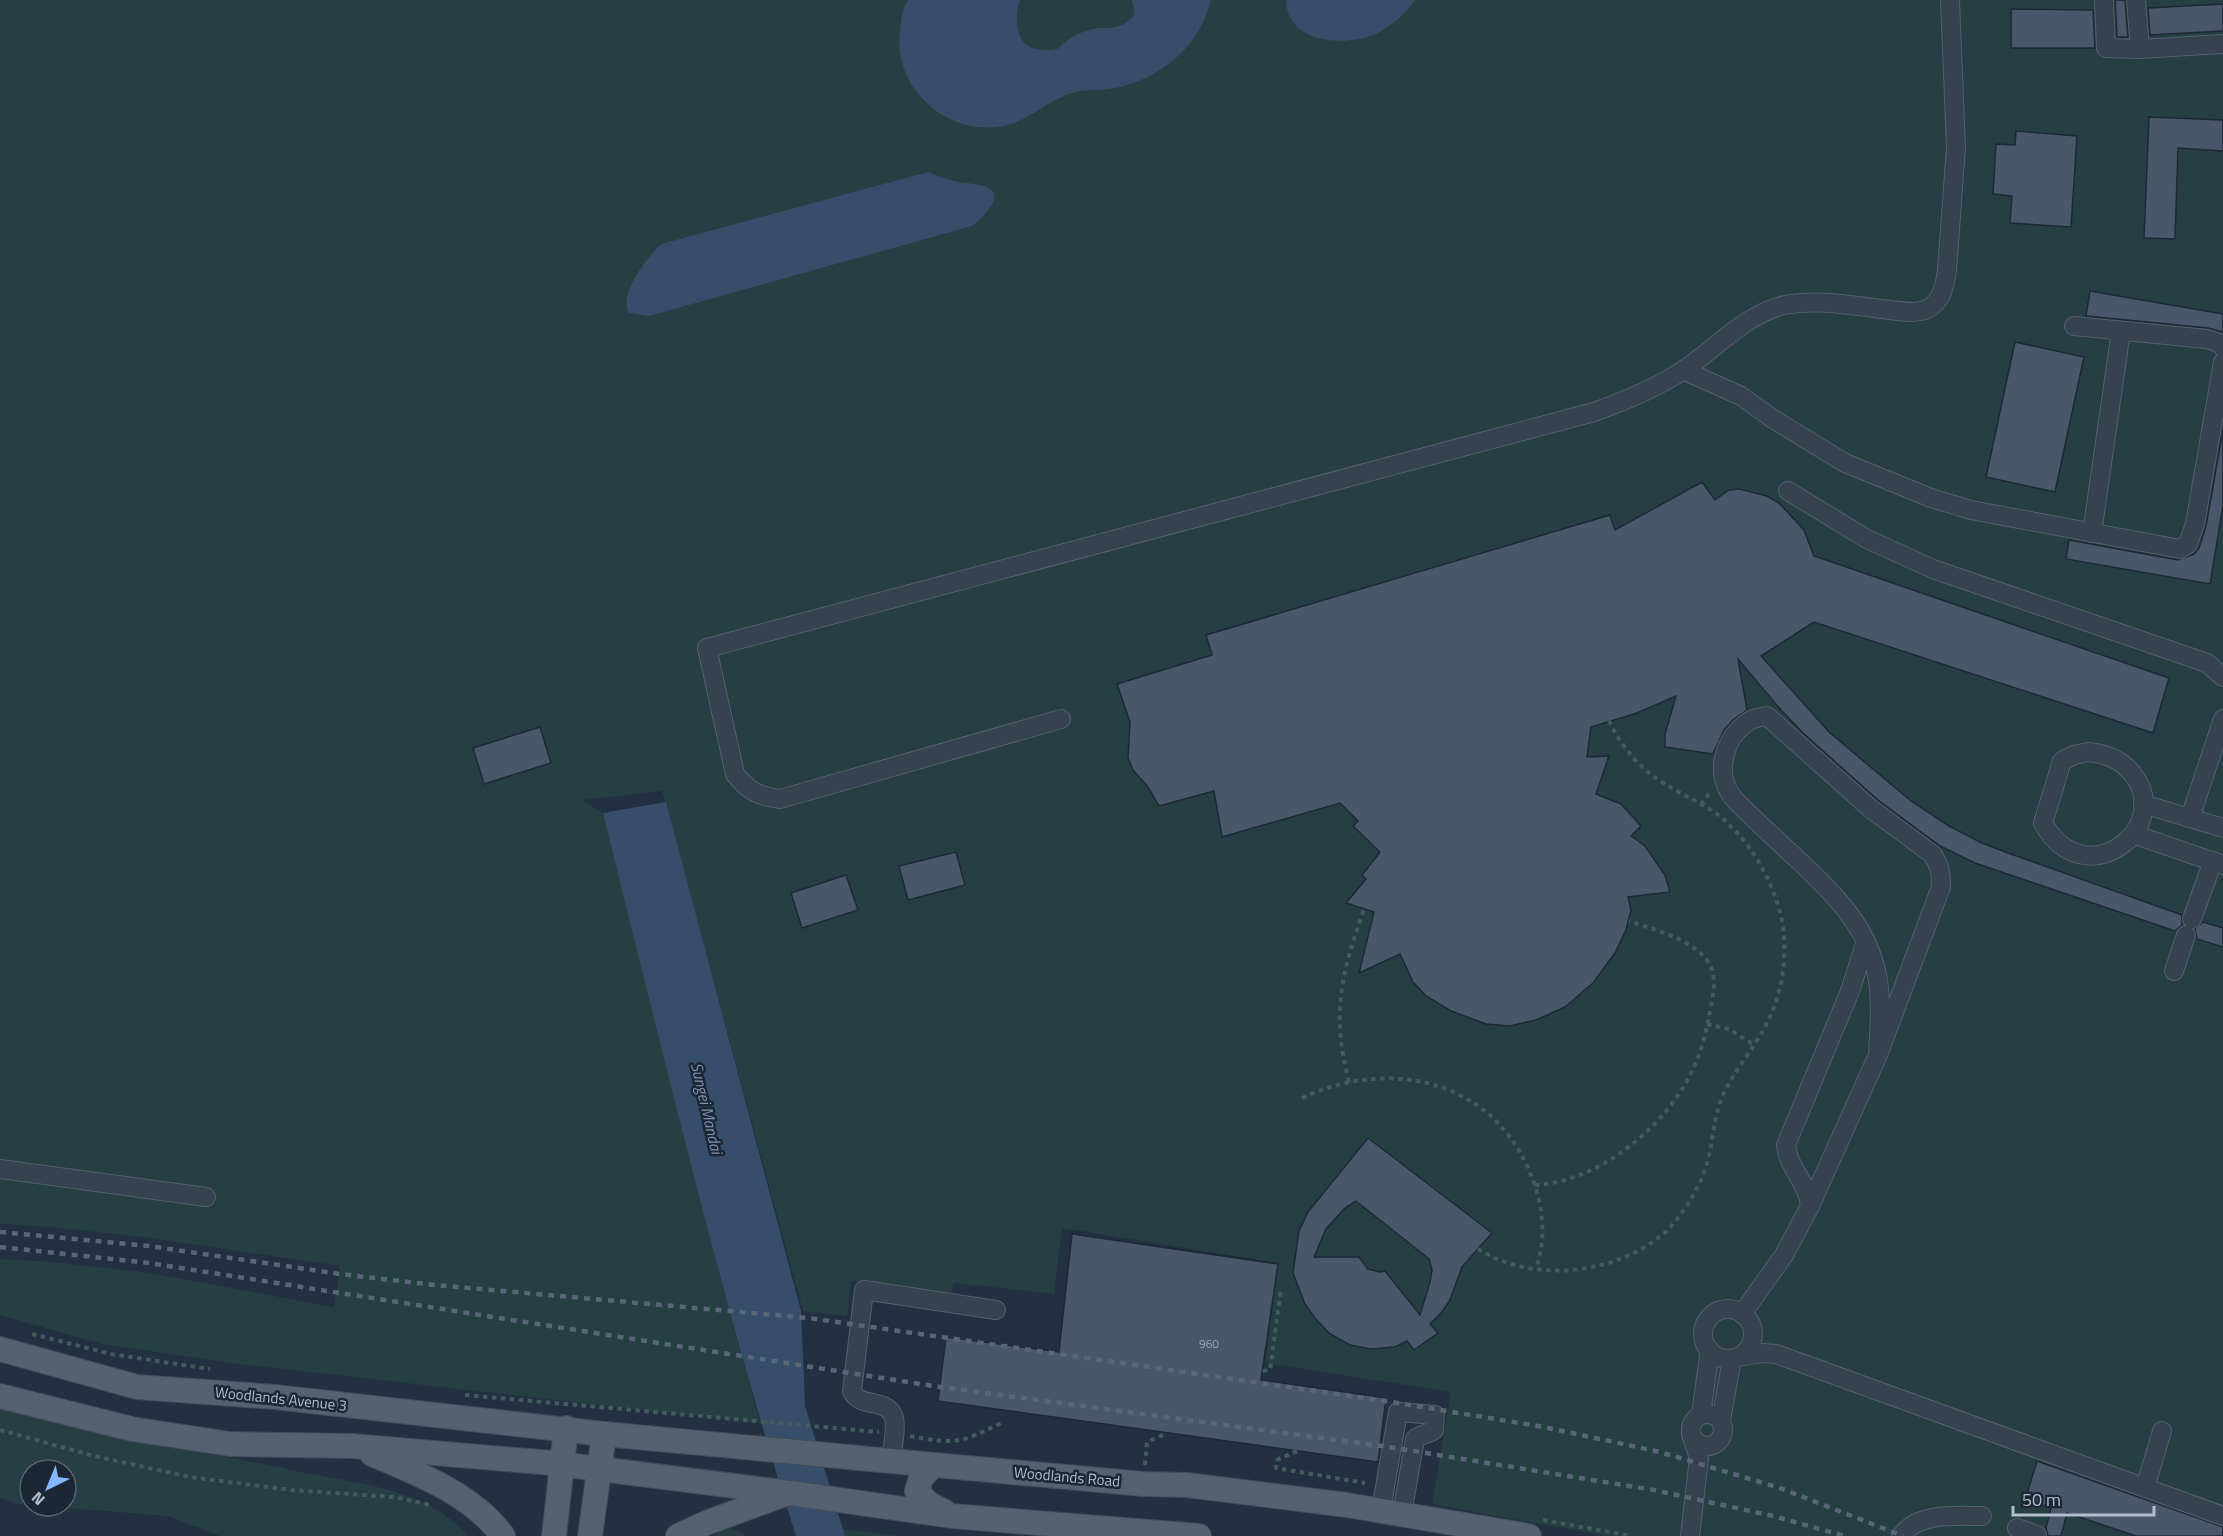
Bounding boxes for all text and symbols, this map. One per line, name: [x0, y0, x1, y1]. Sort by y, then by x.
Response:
water label: Sungei Mandai: [685, 1060, 730, 1158]
house number: 960: [1199, 1334, 1219, 1353]
street label: Woodlands Avenue 3: [214, 1380, 348, 1417]
north arrow: [18, 1458, 78, 1518]
street label: Woodlands Road: [1013, 1460, 1121, 1493]
scale bar: [2013, 1479, 2154, 1517]
text: N: [26, 1486, 50, 1512]
text: 50 m: [2022, 1486, 2061, 1513]

